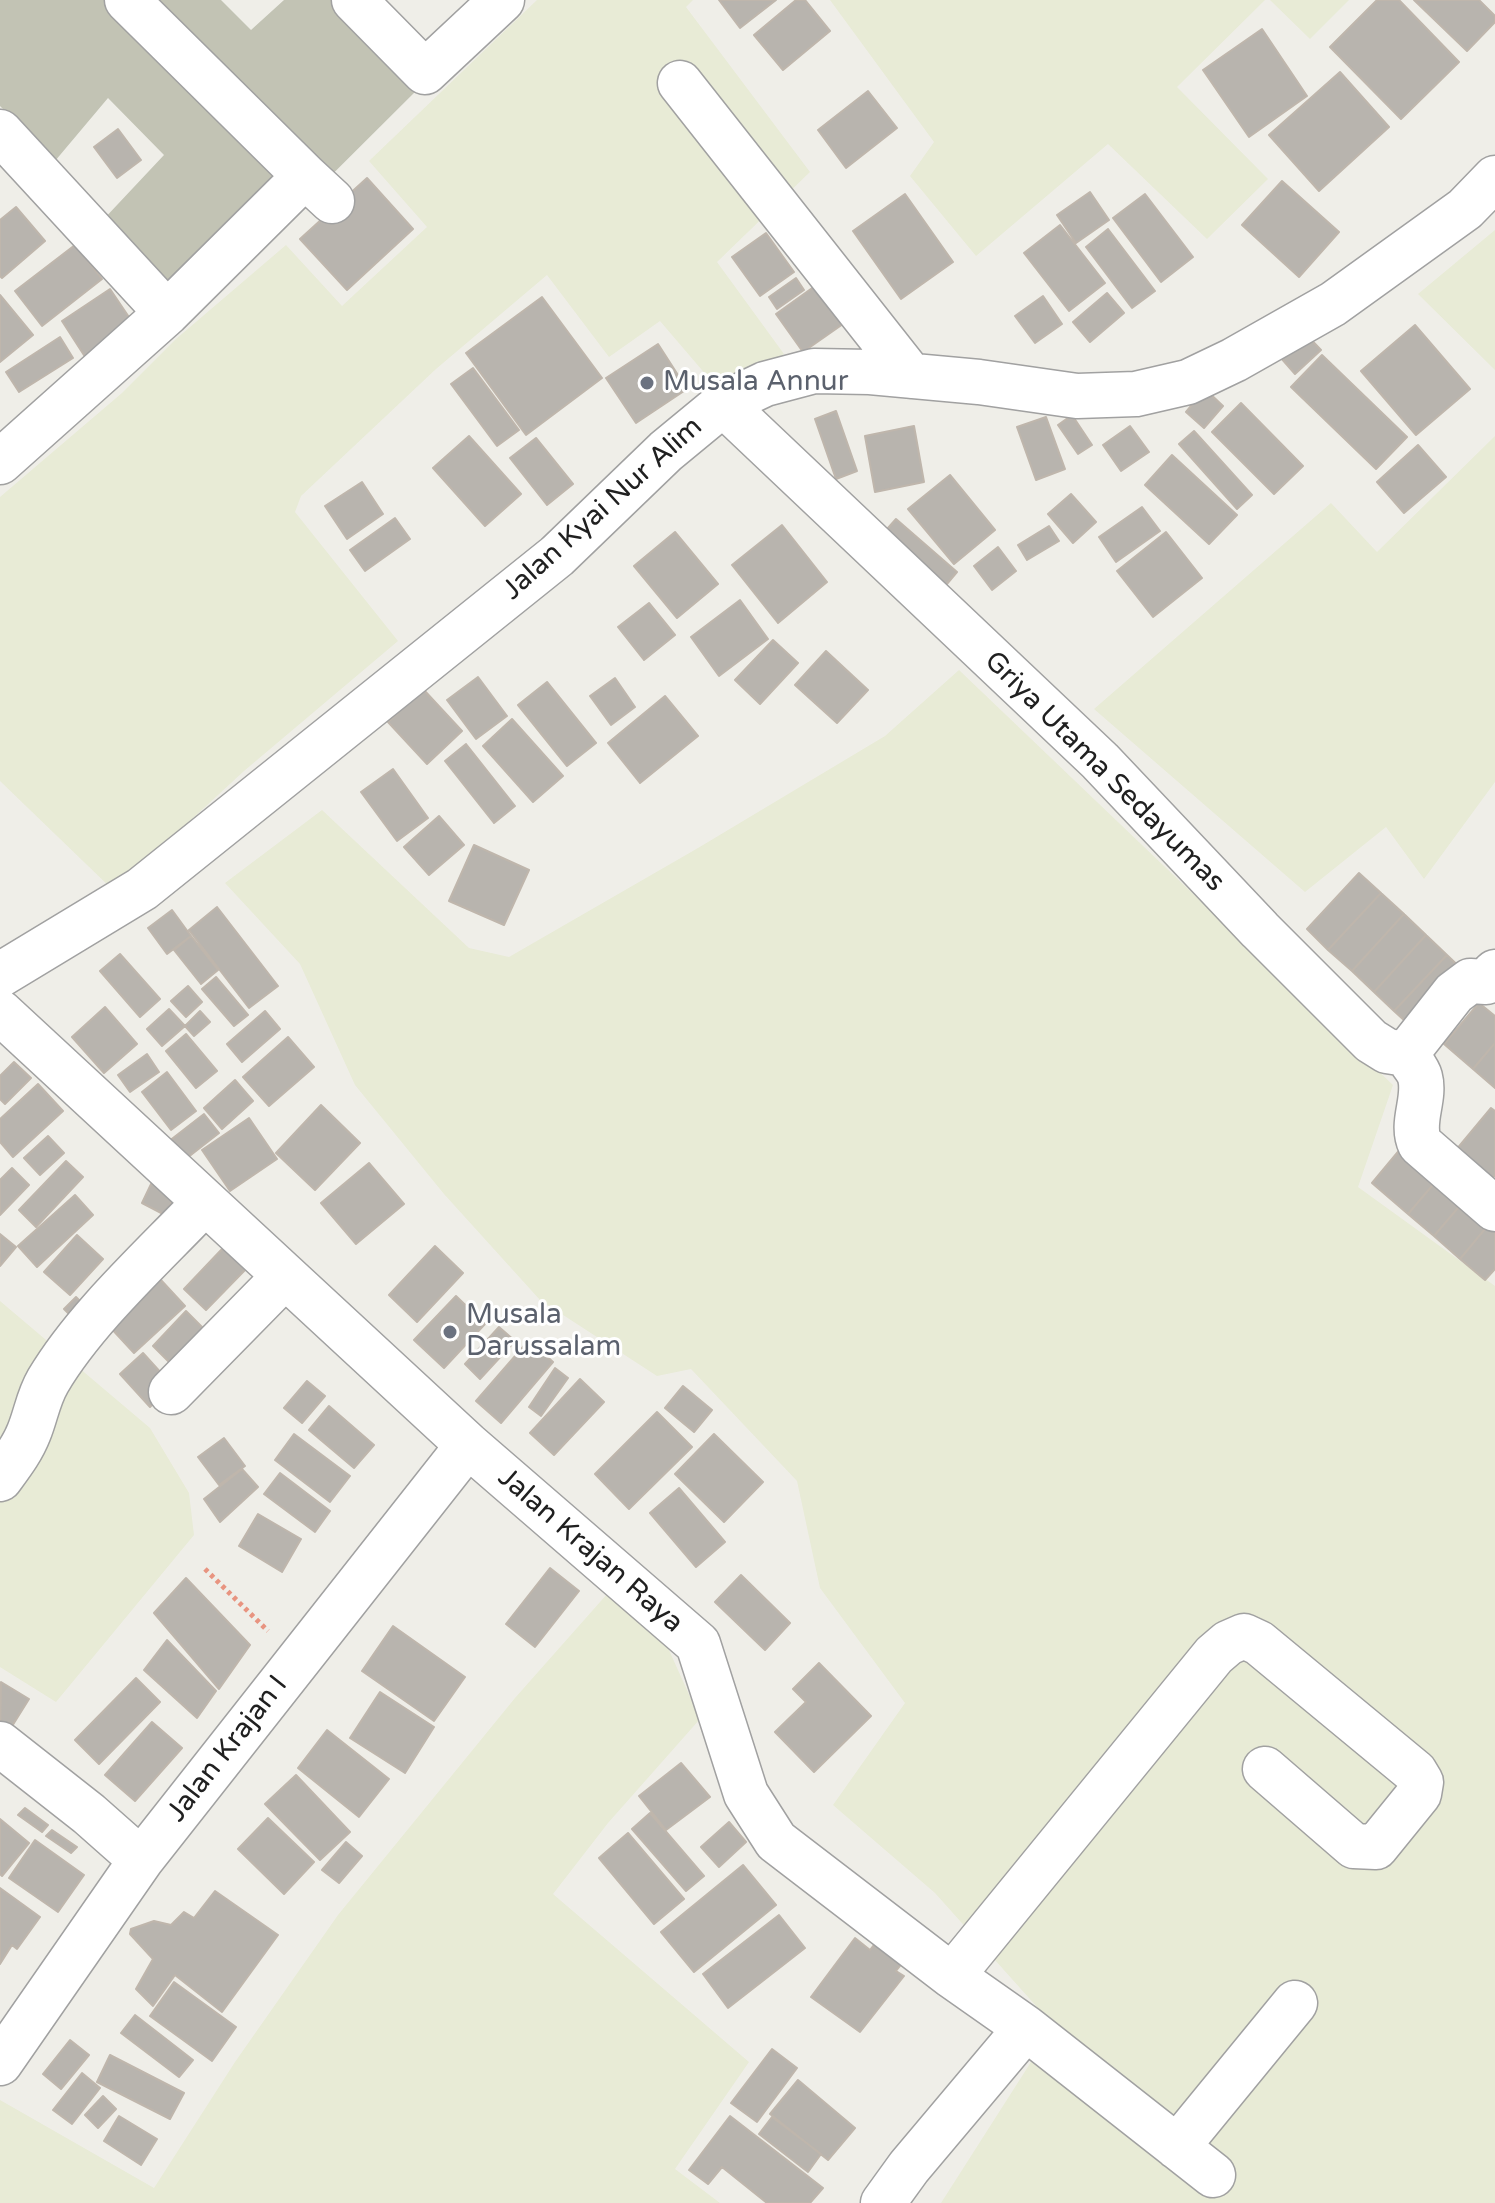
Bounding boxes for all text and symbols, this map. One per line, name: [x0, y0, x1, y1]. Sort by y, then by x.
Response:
place label: Musala Annur: [663, 366, 848, 400]
marker: Musala Annur: [638, 374, 656, 392]
street label: Jalan Kyai Nur Alim: [496, 411, 710, 607]
street label: Griya Utama Sedayumas: [977, 645, 1231, 899]
place label: Musala Darussalam: [466, 1299, 621, 1365]
marker: Musala Darussalam: [441, 1323, 459, 1341]
street label: Jalan Krajan Raya: [491, 1461, 689, 1641]
street label: Jalan Krajan I: [161, 1669, 295, 1829]

